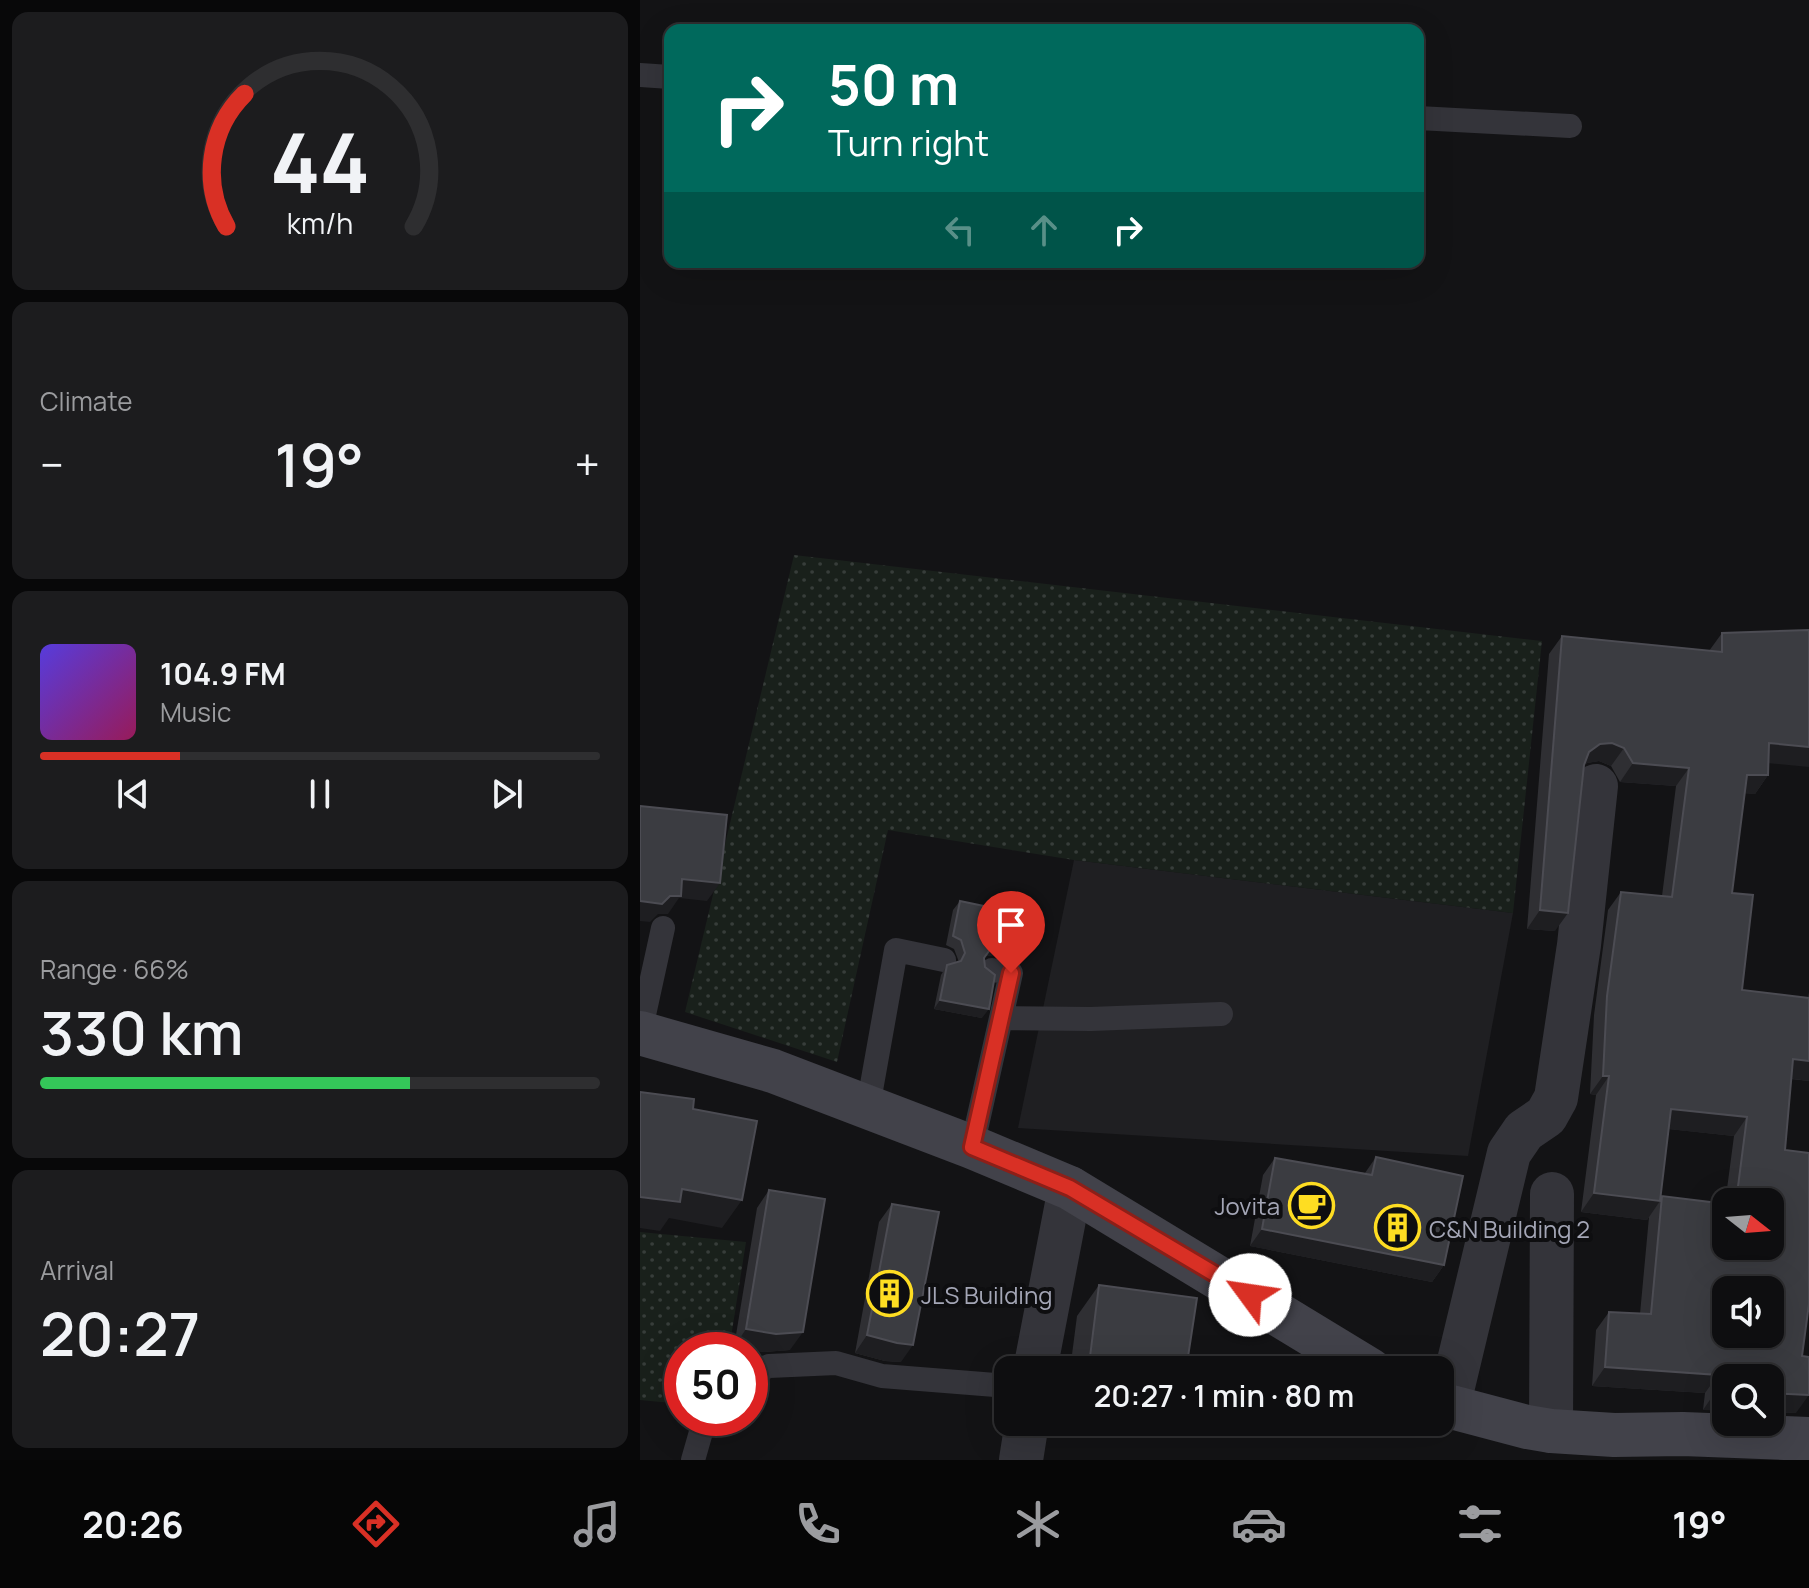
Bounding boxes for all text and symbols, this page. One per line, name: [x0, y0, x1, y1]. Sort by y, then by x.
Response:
text: 50 m: [828, 45, 959, 122]
icon: right: [696, 56, 800, 160]
text: 44: [270, 103, 370, 217]
text: Turn right: [828, 118, 989, 167]
text: km/h: [287, 204, 353, 243]
icon: left: [938, 208, 982, 252]
icon: ahead: [1022, 208, 1066, 252]
icon: right: [1106, 208, 1150, 252]
text: Climate: [40, 383, 132, 419]
text: 19°: [274, 423, 364, 505]
text: −: [40, 434, 64, 494]
text: +: [575, 434, 600, 494]
text: 104.9 FM: [160, 653, 286, 694]
text: Music: [160, 694, 231, 730]
icon: previous: [111, 772, 155, 816]
icon: pause: [298, 772, 342, 816]
icon: next: [485, 772, 529, 816]
pin: [977, 891, 1045, 973]
icon: arrive: [989, 903, 1033, 947]
text: Range · 66%: [40, 951, 189, 987]
text: 330 km: [40, 991, 244, 1073]
cafe icon: Jovita: [1287, 1181, 1335, 1229]
north arrow: [1712, 1188, 1784, 1260]
map controls: [1712, 1188, 1784, 1436]
place label: Jovita: [1214, 1189, 1280, 1222]
building icon: C&N Building 2: [1374, 1204, 1422, 1252]
place label: C&N Building 2: [1429, 1212, 1590, 1245]
text: Arrival: [40, 1252, 114, 1288]
position arrow: [1208, 1253, 1292, 1337]
building icon: JLS Building: [866, 1270, 914, 1318]
button: sound: [1712, 1276, 1784, 1348]
place label: JLS Building: [921, 1278, 1052, 1311]
text: 20:27: [40, 1292, 200, 1374]
speed limit sign: 50: [664, 1332, 768, 1436]
button: search: [1712, 1364, 1784, 1436]
text: 20:27 · 1 min · 80 m: [1094, 1375, 1354, 1416]
icon: directions: [348, 1496, 404, 1552]
icon: music: [569, 1496, 625, 1552]
icon: phone: [790, 1496, 846, 1552]
icon: climate: [1010, 1496, 1066, 1552]
icon: car: [1231, 1496, 1287, 1552]
icon: filters: [1452, 1496, 1508, 1552]
text: 20:26: [82, 1500, 184, 1549]
text: 19°: [1672, 1500, 1727, 1549]

